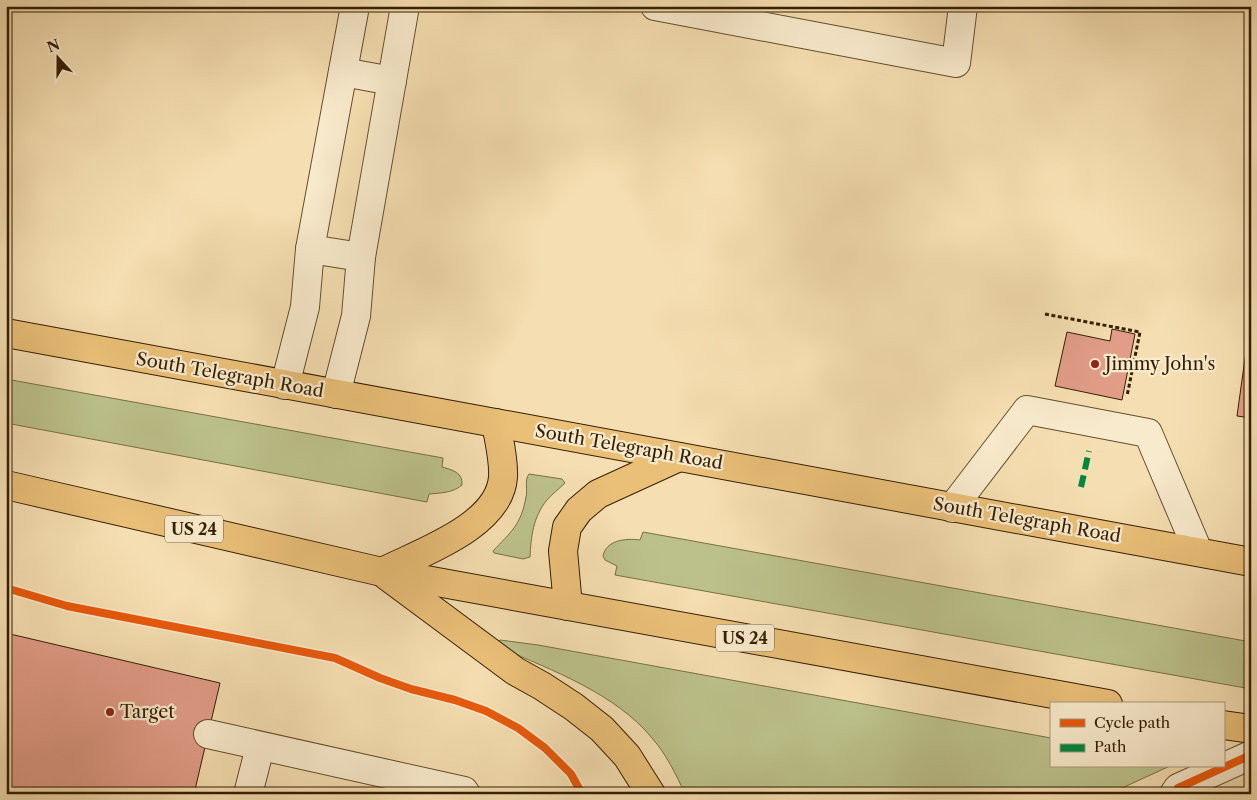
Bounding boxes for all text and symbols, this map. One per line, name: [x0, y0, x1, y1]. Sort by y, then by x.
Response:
north arrow: [32, 32, 82, 82]
text: N: [44, 35, 62, 56]
street label: South Telegraph Road: [134, 348, 326, 402]
place label: Jimmy John's: [1102, 353, 1215, 375]
marker: Jimmy John's: [1089, 358, 1101, 370]
street label: South Telegraph Road: [533, 420, 725, 474]
street label: South Telegraph Road: [931, 493, 1123, 547]
road number: US 24: [165, 516, 223, 542]
road number: US 24: [716, 624, 774, 651]
place label: Target: [120, 701, 175, 723]
legend: [1050, 702, 1224, 768]
marker: Target: [104, 706, 116, 718]
text: Cycle path: [1094, 713, 1171, 732]
text: Path: [1094, 737, 1127, 756]

